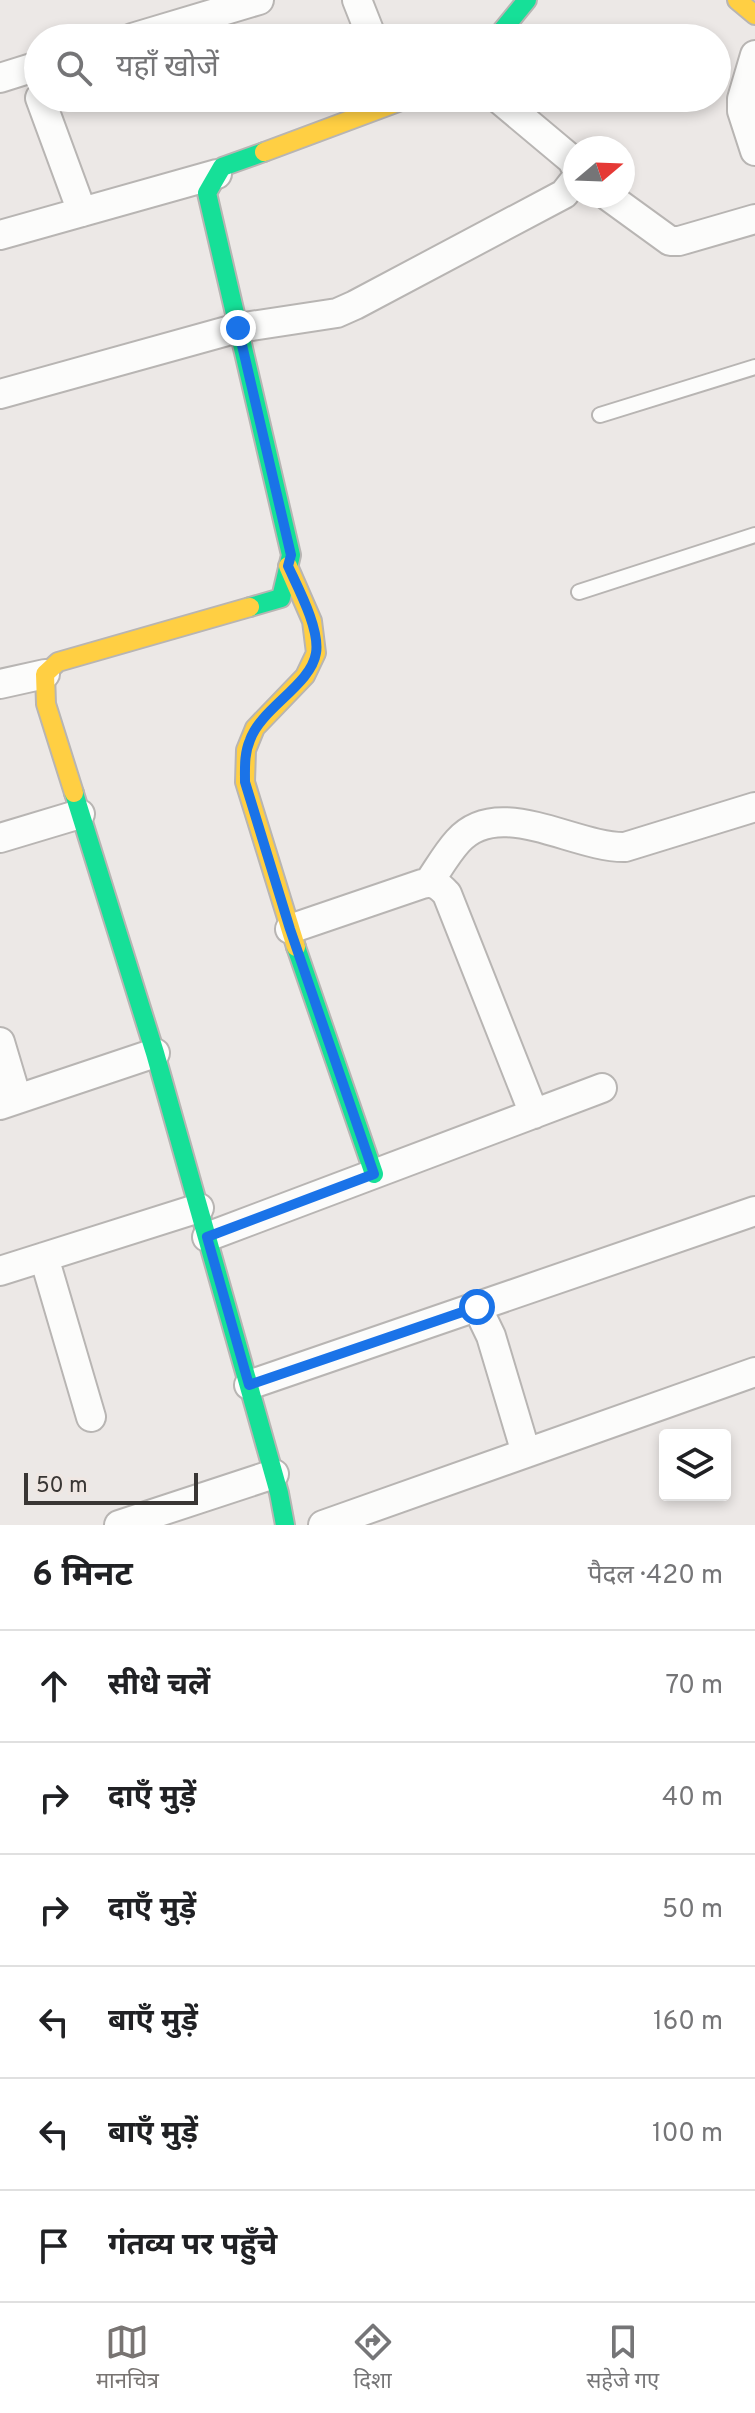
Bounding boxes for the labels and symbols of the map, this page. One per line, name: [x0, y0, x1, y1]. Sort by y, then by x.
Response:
north arrow: [563, 136, 635, 208]
route end: [220, 310, 256, 346]
route start: [459, 1289, 495, 1325]
scale bar: [24, 1469, 198, 1505]

